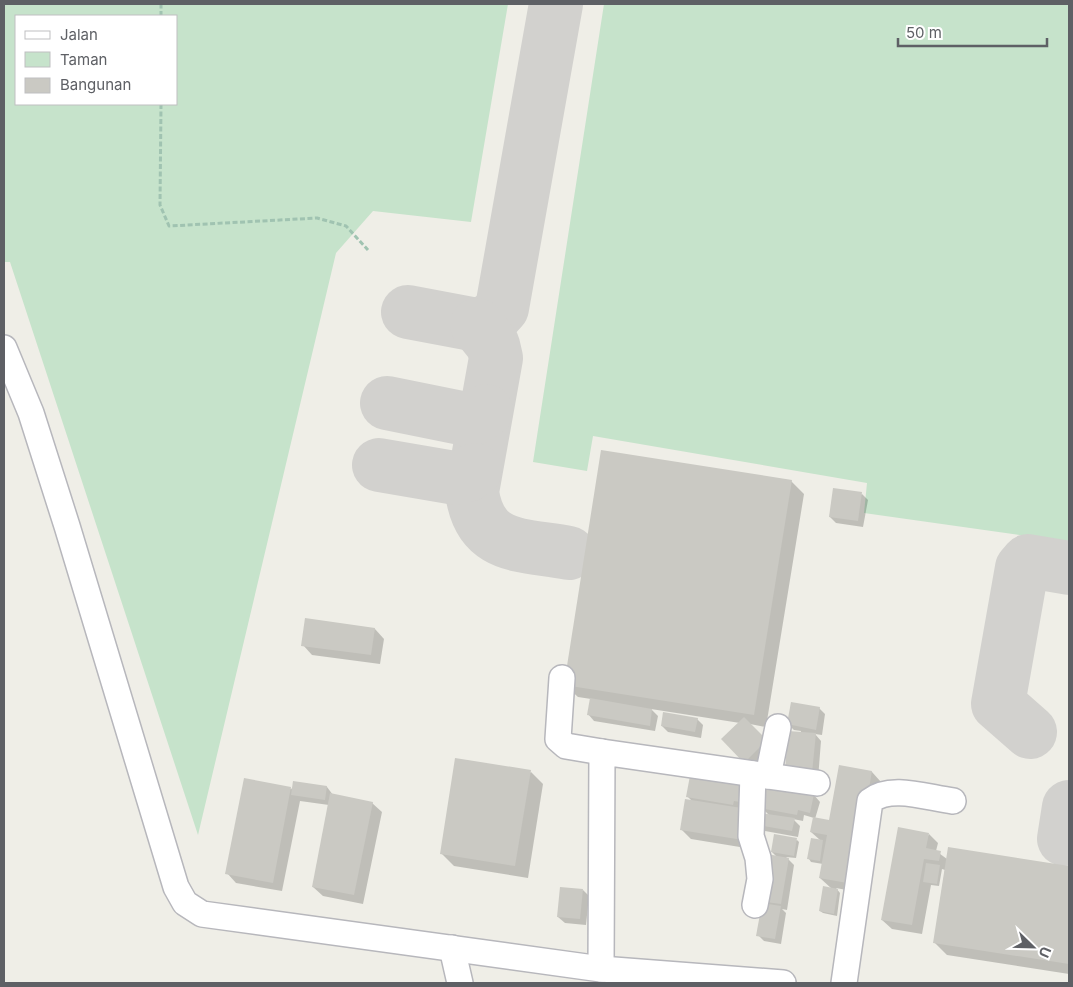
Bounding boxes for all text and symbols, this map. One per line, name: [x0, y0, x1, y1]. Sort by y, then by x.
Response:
legend: [15, 15, 178, 105]
scale bar: [898, 15, 1047, 47]
text: 50 m: [906, 23, 942, 42]
text: Jalan: [60, 25, 98, 44]
text: Taman: [60, 50, 107, 69]
text: Bangunan: [60, 75, 131, 94]
north arrow: [1008, 922, 1058, 972]
text: U: [1036, 944, 1055, 960]

